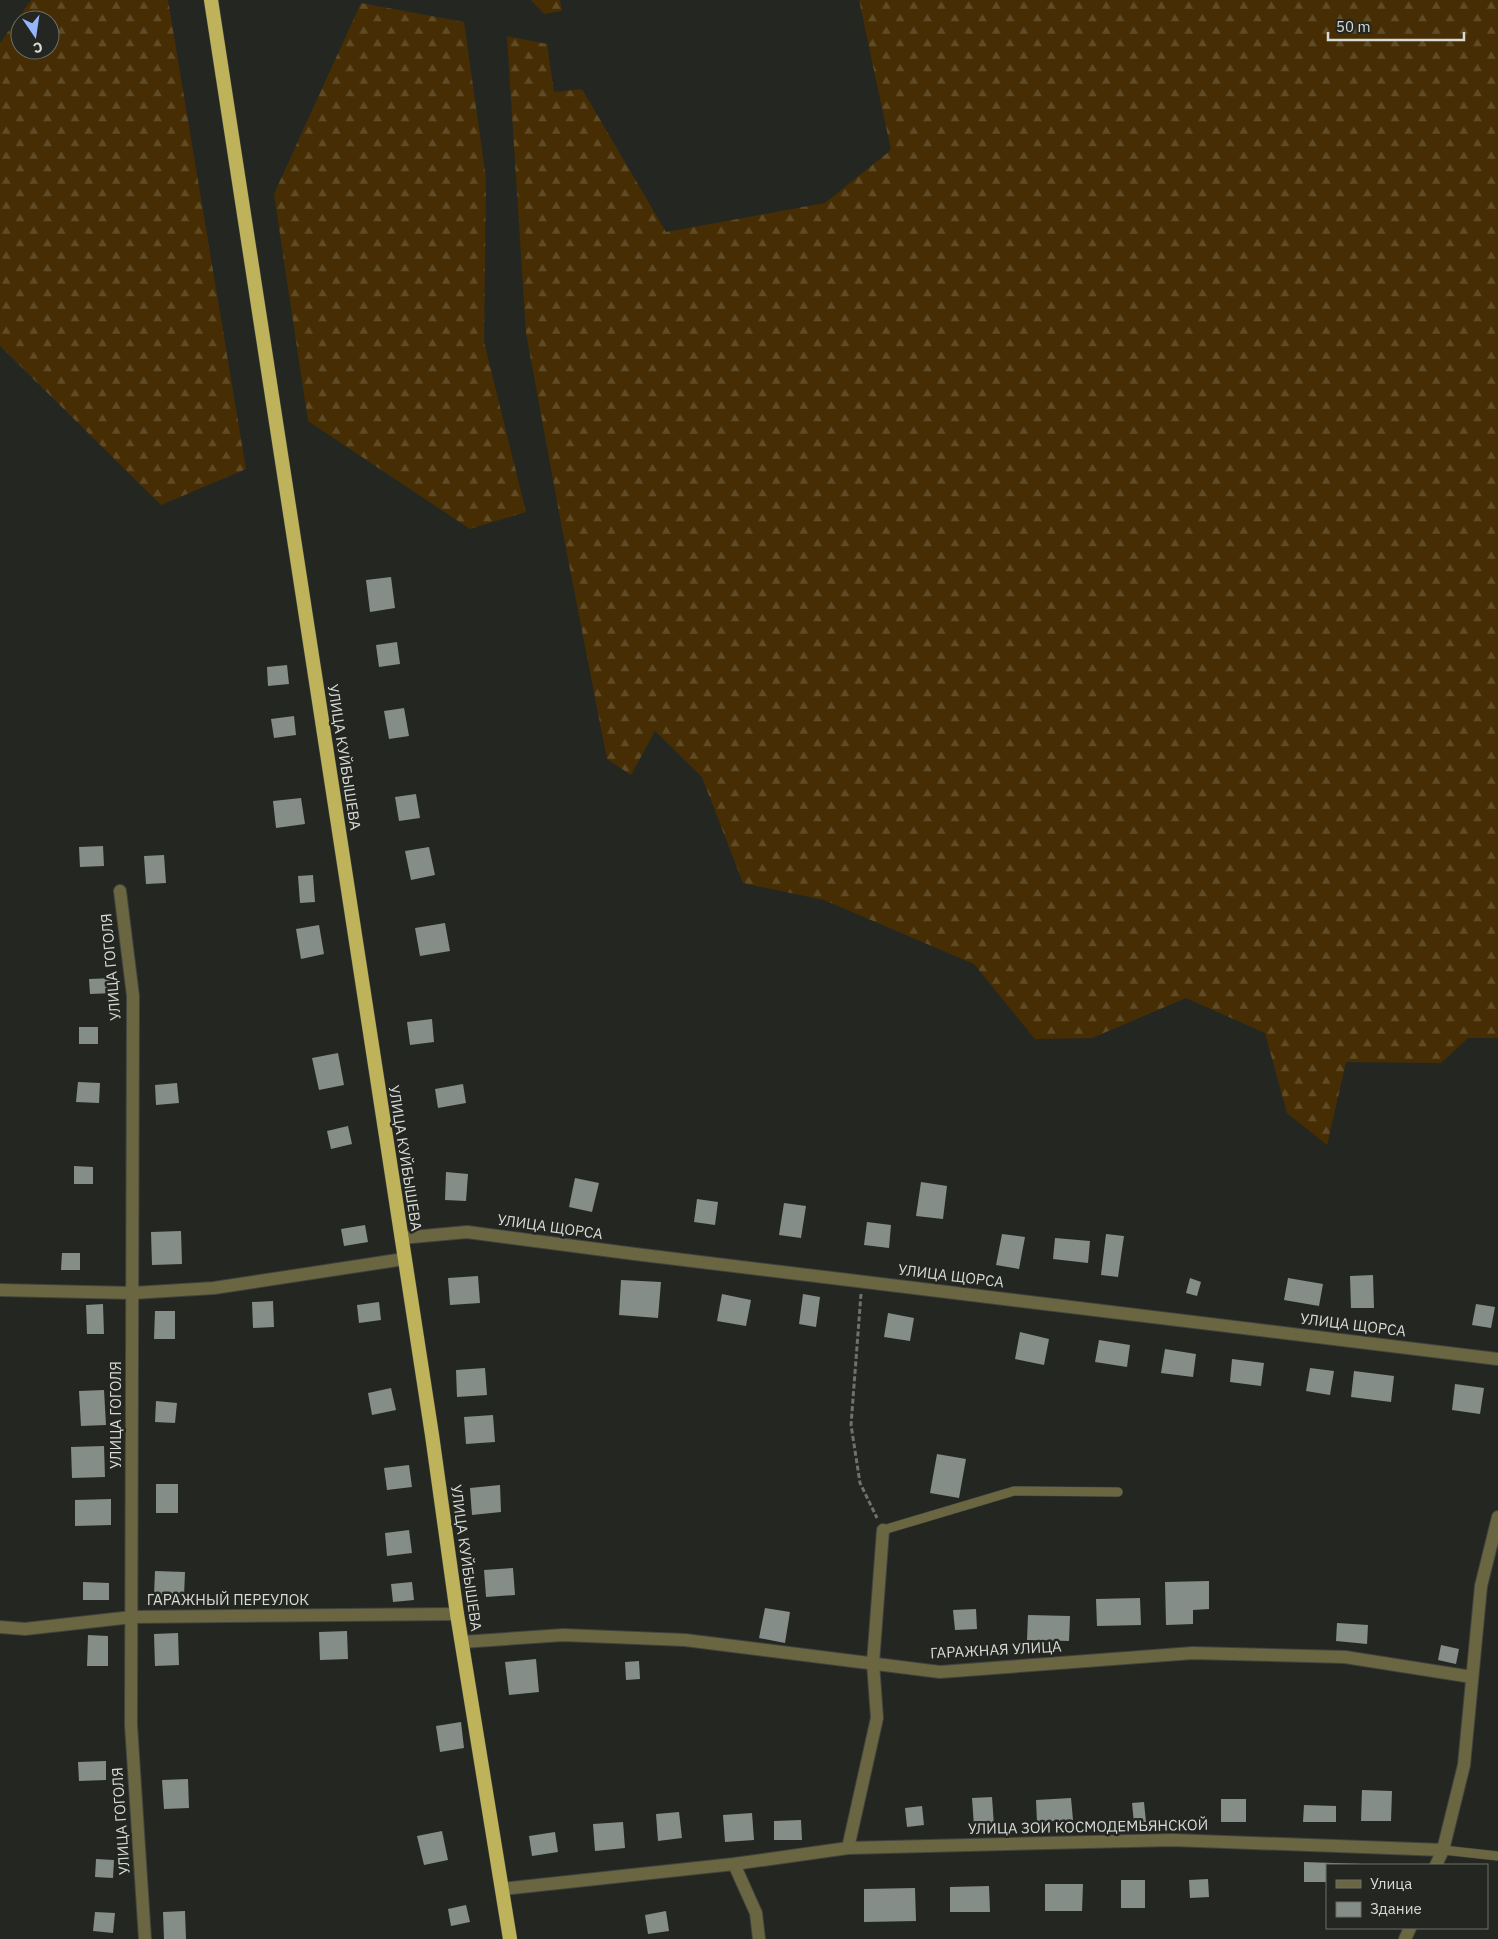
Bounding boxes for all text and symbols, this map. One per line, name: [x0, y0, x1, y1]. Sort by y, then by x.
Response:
north arrow: [10, 10, 60, 60]
scale bar: [1328, 10, 1464, 42]
text: 50 m: [1336, 17, 1371, 36]
text: С: [31, 38, 44, 57]
street label: УЛИЦА КУЙБЫШЕВА: [324, 683, 365, 832]
street label: УЛИЦА ГОГОЛЯ: [96, 912, 125, 1022]
street label: УЛИЦА КУЙБЫШЕВА: [385, 1084, 426, 1233]
street label: УЛИЦА ЩОРСА: [496, 1210, 604, 1243]
street label: УЛИЦА ЩОРСА: [897, 1260, 1005, 1291]
street label: УЛИЦА ЩОРСА: [1299, 1309, 1407, 1340]
street label: УЛИЦА ГОГОЛЯ: [106, 1361, 125, 1469]
street label: УЛИЦА КУЙБЫШЕВА: [447, 1484, 486, 1633]
street label: ГАРАЖНЫЙ ПЕРЕУЛОК: [147, 1590, 309, 1609]
street label: ГАРАЖНАЯ УЛИЦА: [930, 1637, 1063, 1662]
street label: УЛИЦА ГОГОЛЯ: [107, 1767, 134, 1876]
street label: УЛИЦА ЗОИ КОСМОДЕМЬЯНСКОЙ: [968, 1815, 1208, 1838]
legend: [1326, 1864, 1488, 1929]
text: Улица: [1370, 1874, 1412, 1893]
text: Здание: [1370, 1899, 1422, 1918]

